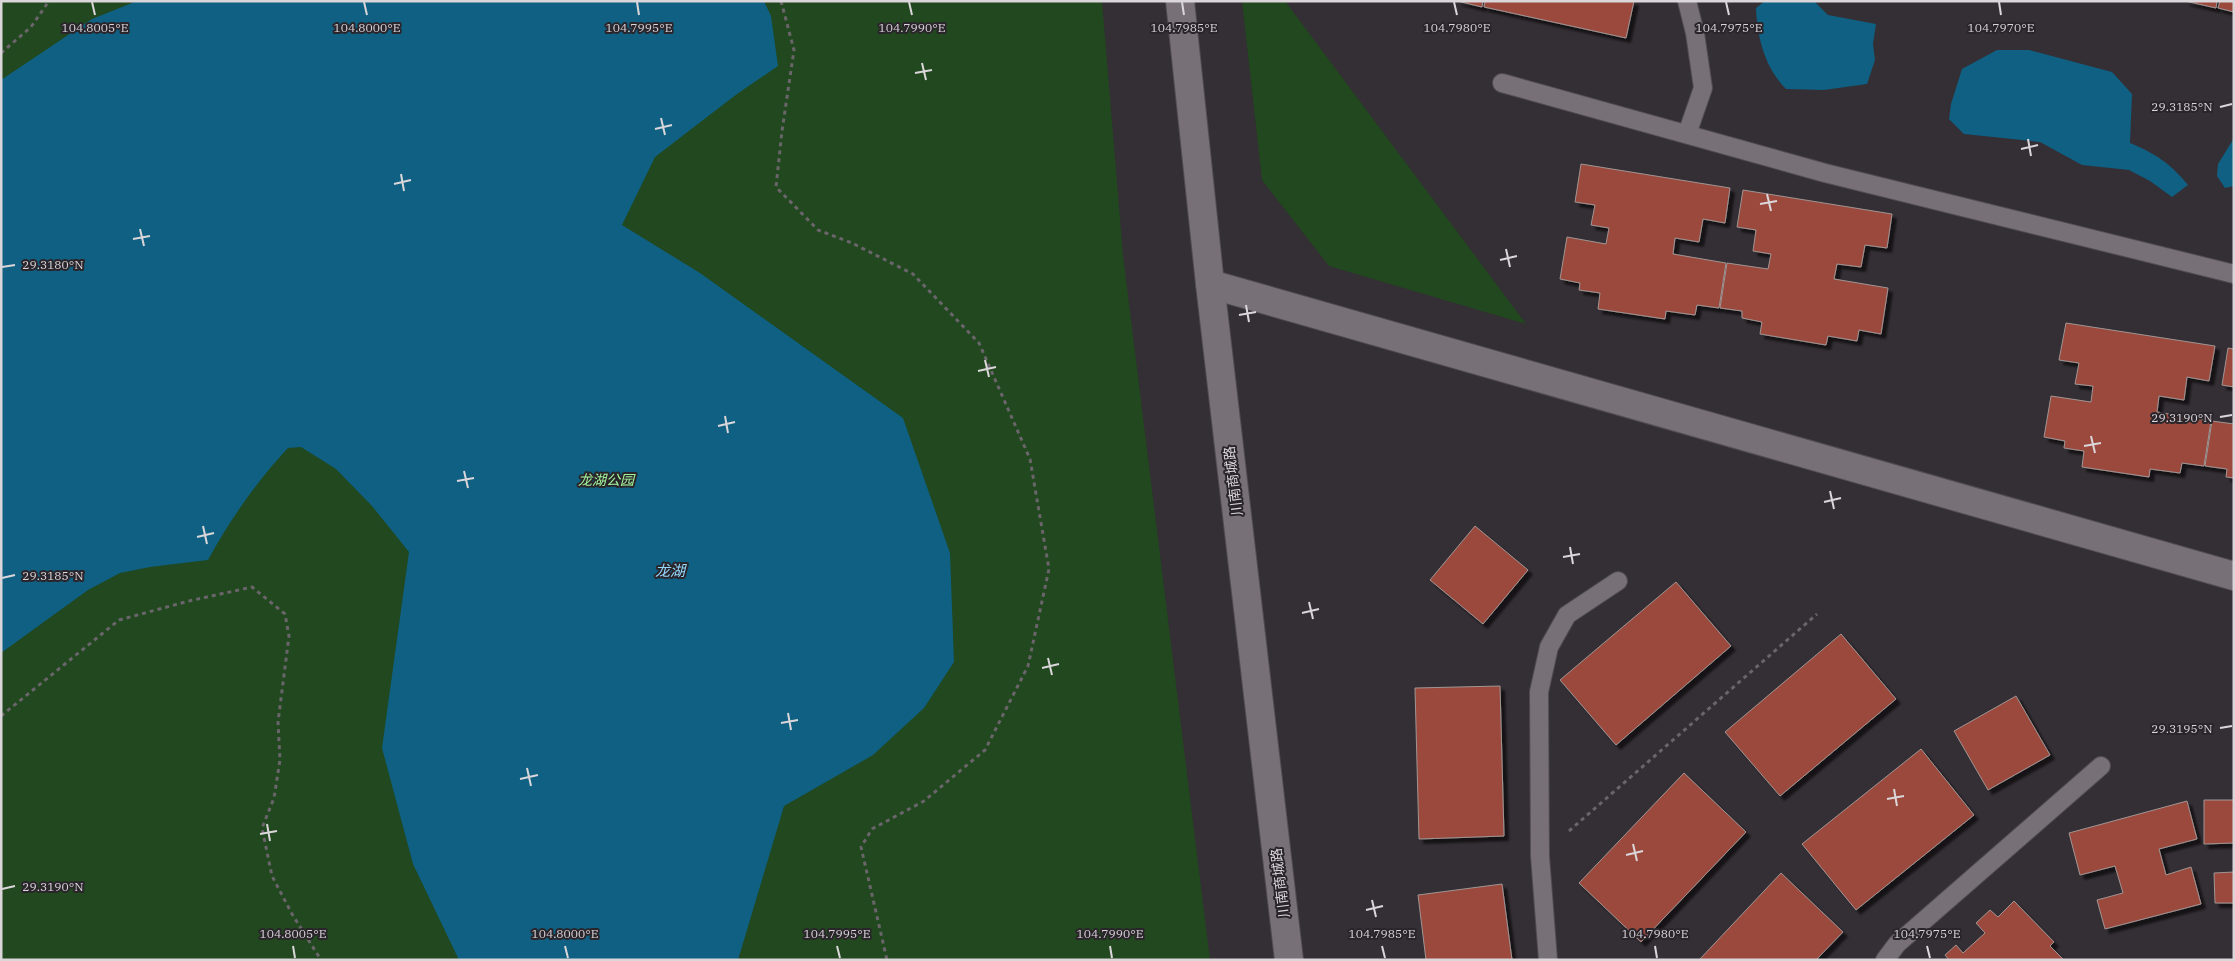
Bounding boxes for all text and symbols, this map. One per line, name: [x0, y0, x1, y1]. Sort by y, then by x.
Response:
text: 104.8005°E: [62, 20, 128, 35]
text: 104.8000°E: [334, 20, 400, 35]
text: 104.7995°E: [606, 20, 672, 35]
text: 104.7990°E: [879, 20, 945, 35]
text: 104.7985°E: [1151, 20, 1217, 35]
text: 104.7980°E: [1424, 20, 1490, 35]
text: 104.7975°E: [1696, 20, 1762, 35]
text: 104.7970°E: [1968, 20, 2034, 35]
text: 29.3185°N: [2151, 99, 2213, 114]
text: 29.3180°N: [22, 257, 84, 272]
text: 29.3190°N: [2151, 410, 2213, 425]
street label: 川南商城路: [1220, 445, 1246, 517]
park label: 龙湖公园: [578, 471, 636, 489]
water label: 龙湖: [655, 561, 687, 580]
text: 29.3185°N: [22, 568, 84, 583]
text: 29.3195°N: [2151, 721, 2213, 736]
street label: 川南商城路: [1267, 847, 1293, 919]
text: 29.3190°N: [22, 879, 84, 894]
text: 104.8005°E: [260, 926, 326, 941]
text: 104.8000°E: [532, 926, 598, 941]
text: 104.7995°E: [804, 926, 870, 941]
text: 104.7990°E: [1077, 926, 1143, 941]
text: 104.7985°E: [1349, 926, 1415, 941]
text: 104.7980°E: [1622, 926, 1688, 941]
text: 104.7975°E: [1894, 926, 1960, 941]

